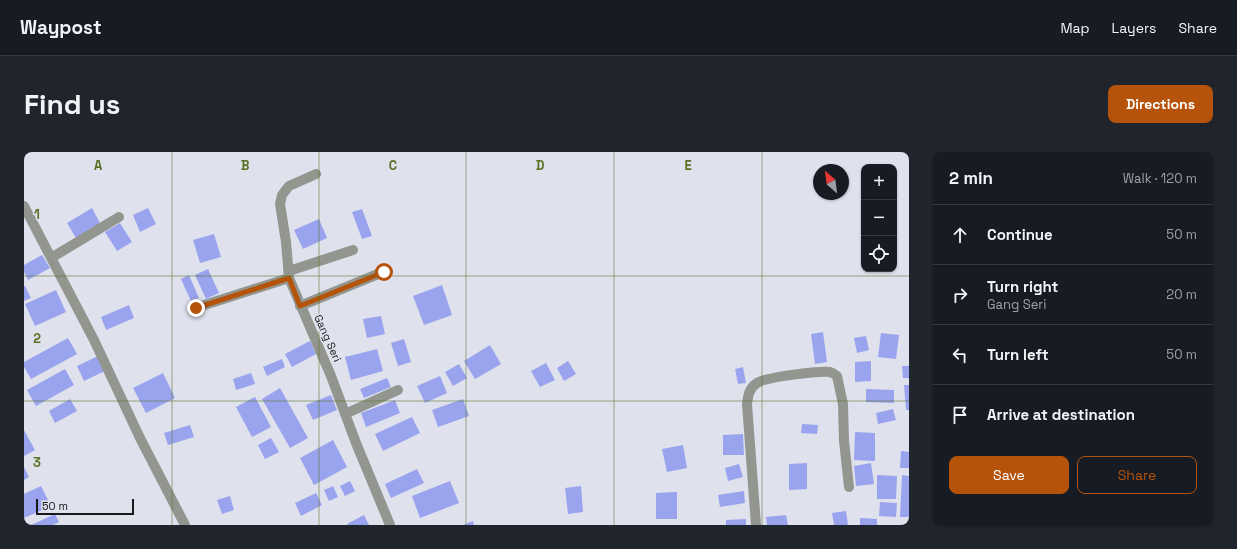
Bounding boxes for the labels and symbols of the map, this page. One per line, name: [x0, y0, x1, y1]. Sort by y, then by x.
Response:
text: A: [94, 157, 103, 174]
text: B: [241, 157, 250, 174]
text: C: [389, 157, 397, 174]
text: D: [536, 157, 545, 174]
text: E: [684, 157, 692, 174]
north arrow: [813, 164, 849, 200]
text: 1: [34, 206, 40, 223]
route start: [375, 263, 393, 281]
route end: [187, 299, 205, 317]
street label: Gang Seri: [311, 312, 345, 364]
text: 2: [33, 330, 41, 347]
text: 3: [33, 454, 41, 471]
scale bar: [36, 497, 134, 516]

